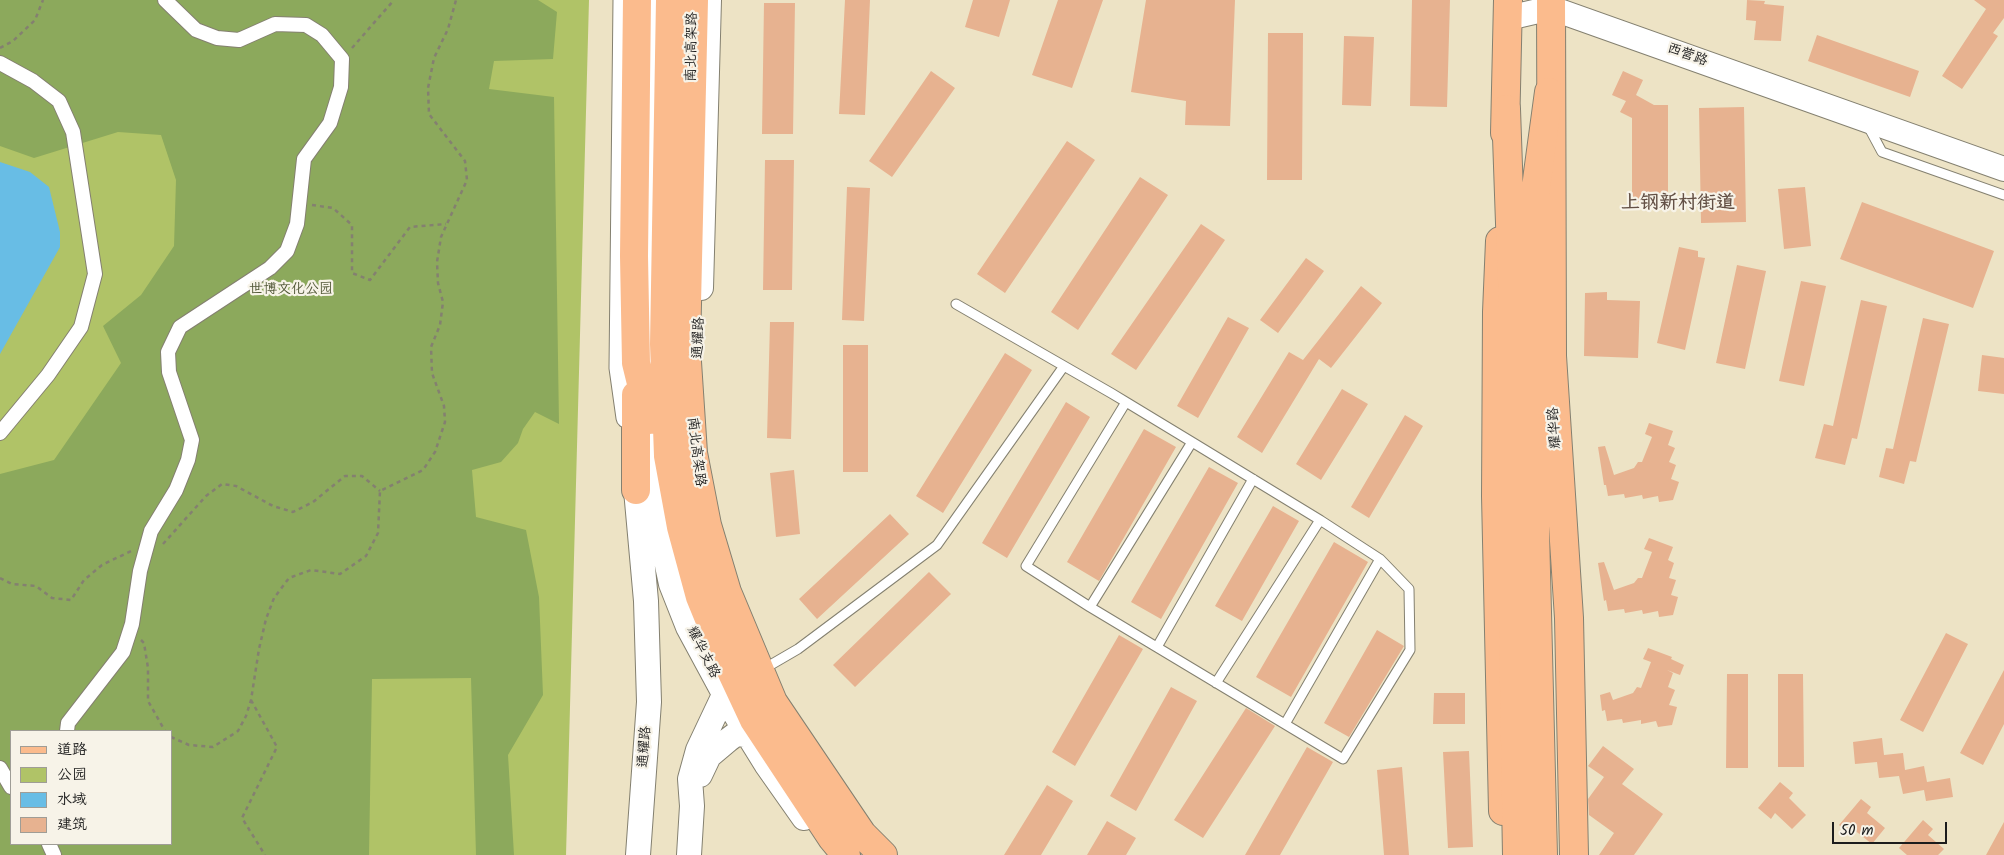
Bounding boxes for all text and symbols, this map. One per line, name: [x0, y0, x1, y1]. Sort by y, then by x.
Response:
street label: 南北高架路: [684, 12, 702, 82]
street label: 西营路: [1664, 41, 1710, 71]
district label: 上钢新村街道: [1621, 194, 1735, 216]
park label: 世博文化公园: [249, 283, 333, 299]
street label: 通耀路: [691, 317, 709, 359]
street label: 耀华路: [1546, 406, 1566, 450]
street label: 南北高架路: [682, 416, 708, 488]
street label: 耀华支路: [682, 624, 722, 682]
street label: 通耀路: [636, 725, 656, 769]
legend: [10, 730, 172, 845]
text: 道路: [57, 738, 87, 762]
text: 公园: [57, 763, 87, 787]
text: 水域: [57, 788, 87, 812]
scale bar: [1834, 812, 1949, 844]
text: 建筑: [57, 813, 87, 837]
text: 50 m: [1840, 819, 1874, 843]

